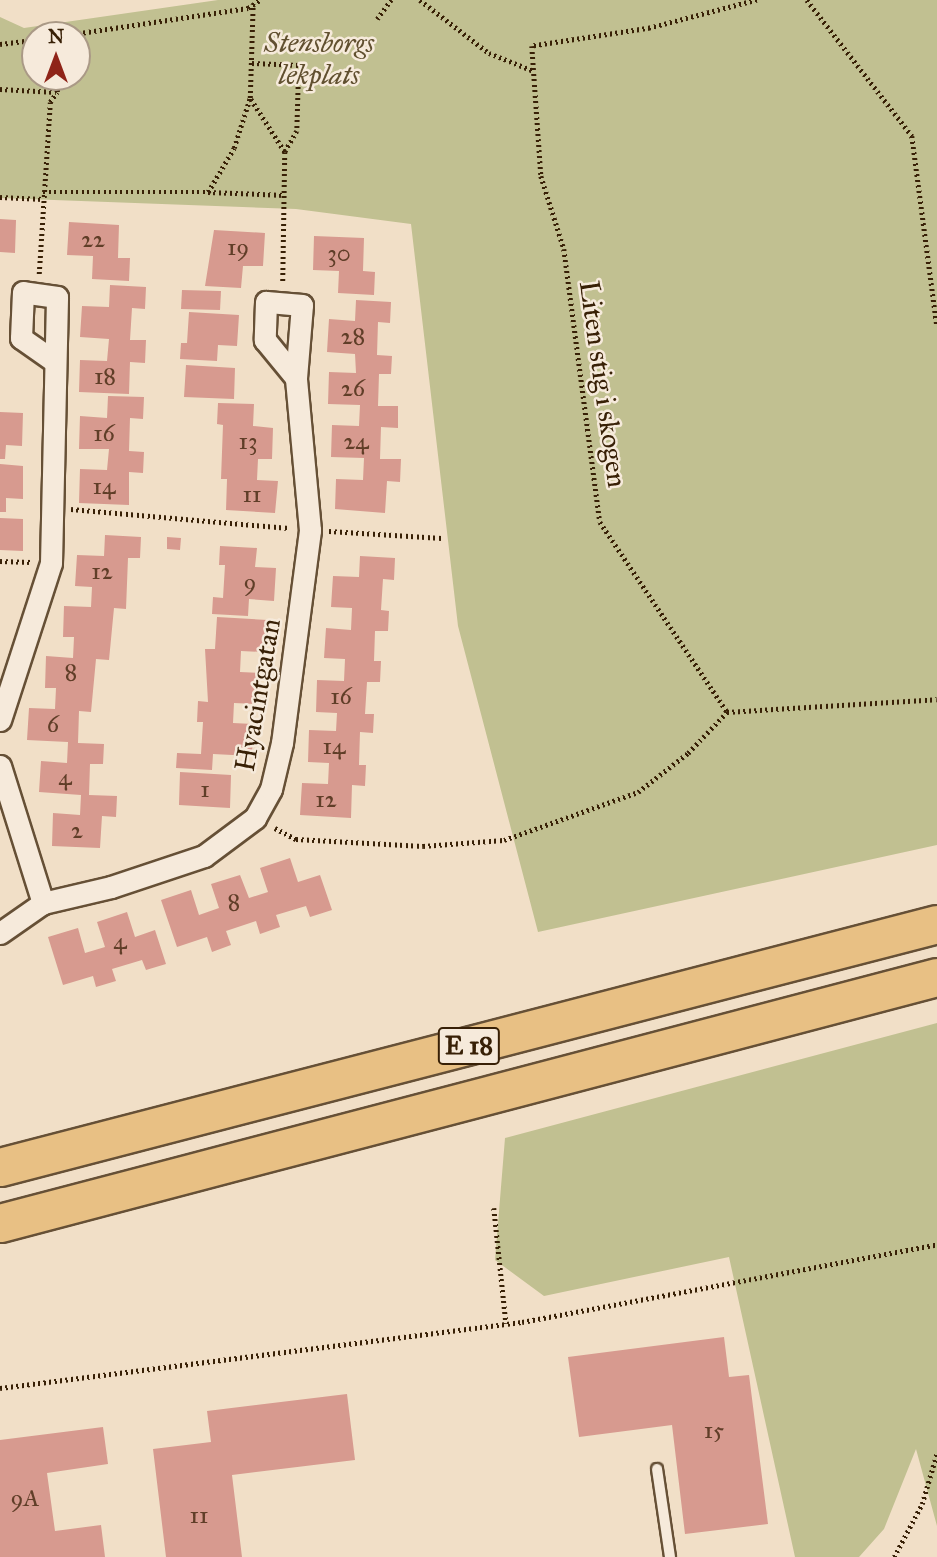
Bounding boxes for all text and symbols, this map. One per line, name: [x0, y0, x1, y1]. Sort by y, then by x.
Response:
north arrow: [21, 21, 91, 91]
text: N: [48, 25, 64, 48]
park label: Stensborgs lekplats: [264, 26, 374, 92]
house number: 22: [81, 226, 105, 254]
house number: 19: [227, 234, 249, 262]
house number: 30: [327, 240, 351, 268]
street label: Liten stig i skogen: [572, 278, 634, 490]
house number: 28: [341, 323, 365, 351]
house number: 18: [94, 363, 116, 391]
house number: 26: [341, 375, 365, 403]
house number: 16: [93, 420, 115, 448]
house number: 13: [238, 428, 258, 456]
house number: 24: [343, 428, 369, 456]
house number: 14: [93, 473, 115, 501]
house number: 11: [243, 481, 261, 509]
house number: 12: [91, 558, 113, 586]
house number: 9: [244, 569, 256, 597]
street label: Hyacintgatan: [228, 616, 288, 774]
house number: 8: [65, 659, 77, 687]
house number: 16: [330, 683, 352, 711]
house number: 6: [47, 711, 59, 739]
house number: 14: [323, 733, 345, 761]
house number: 4: [58, 764, 72, 792]
house number: 1: [200, 776, 210, 804]
house number: 12: [315, 786, 337, 814]
house number: 2: [71, 817, 83, 845]
house number: 8: [228, 889, 240, 917]
house number: 4: [113, 928, 127, 956]
road number: E 18: [438, 1023, 500, 1068]
house number: 15: [704, 1417, 724, 1445]
house number: 9A: [10, 1485, 40, 1513]
house number: 11: [190, 1502, 208, 1530]

